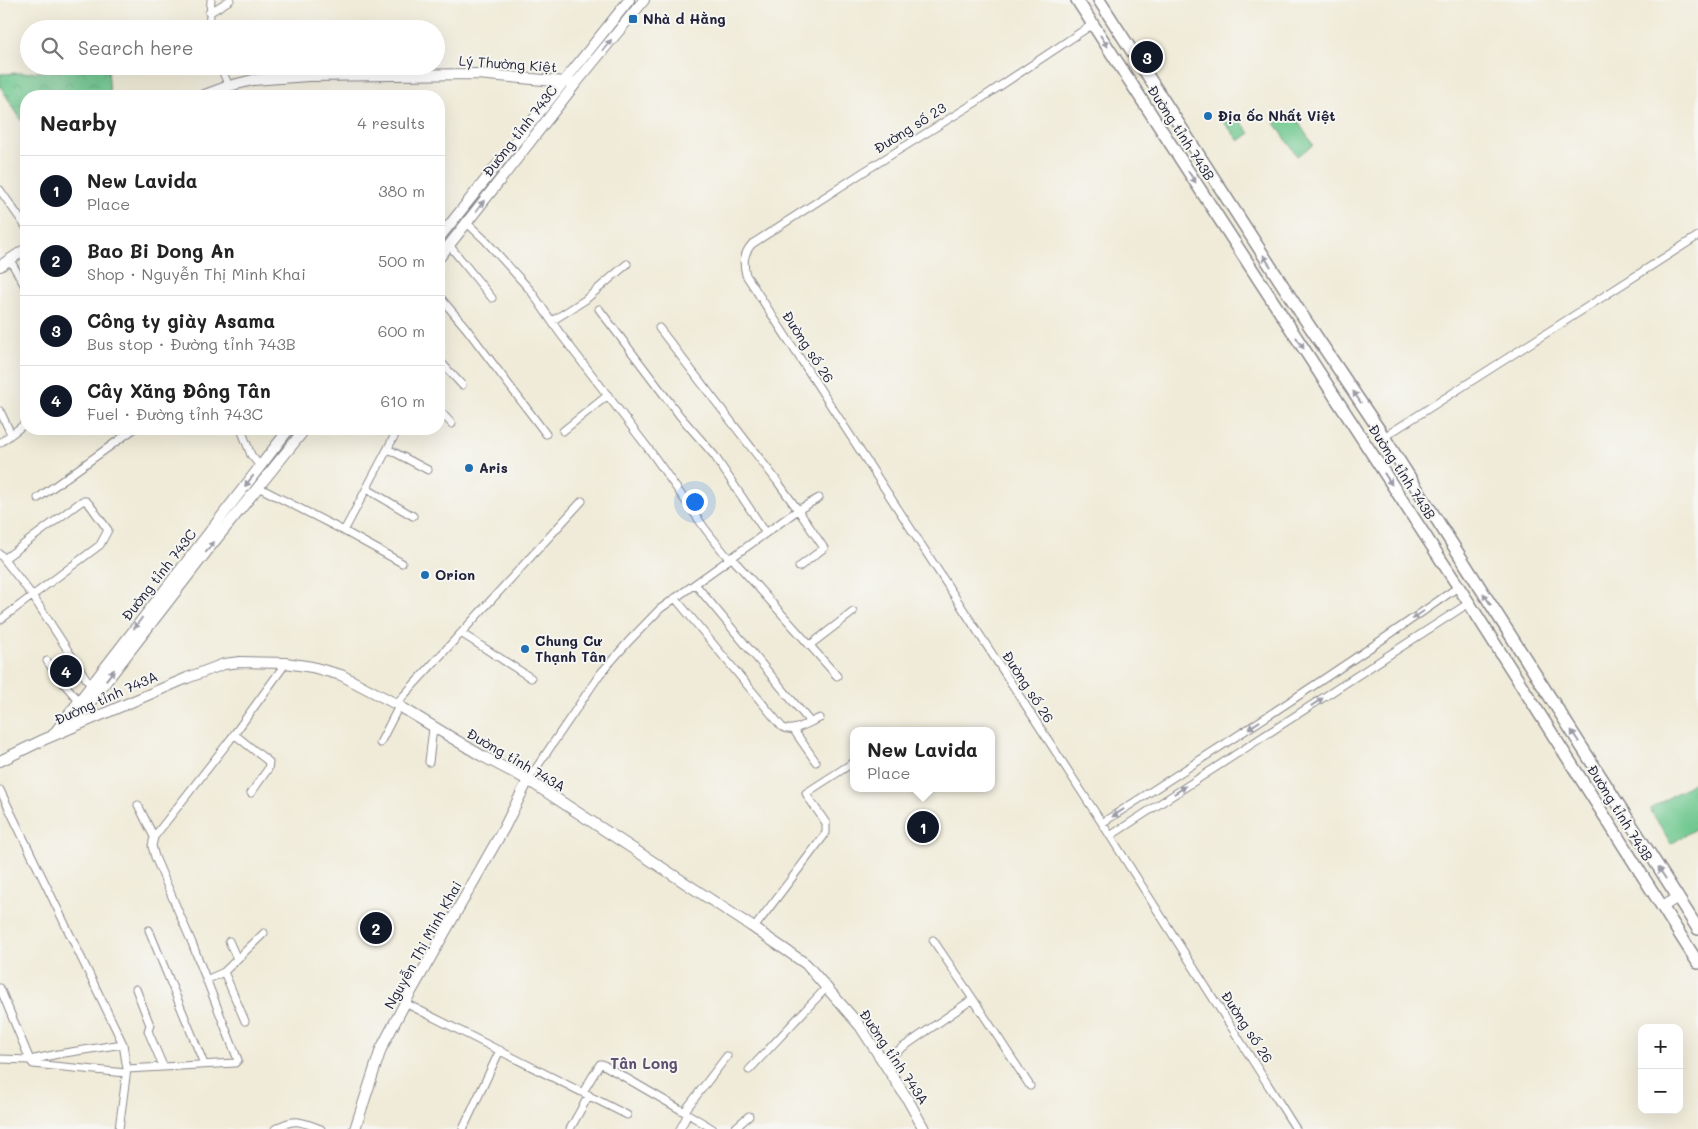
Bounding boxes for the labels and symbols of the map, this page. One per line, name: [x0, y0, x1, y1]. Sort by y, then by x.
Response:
place label: Nhà d Hằng: [643, 9, 726, 28]
marker: Nhà d Hằng: [627, 13, 639, 25]
one-way arrow: [1099, 34, 1109, 48]
pin: 3: [1131, 38, 1163, 76]
one-way arrow: [601, 39, 612, 51]
street label: Lý Thường Kiệt: [458, 51, 558, 76]
street label: Đường tỉnh 743C: [478, 81, 561, 180]
street label: Đường tỉnh 743B: [1143, 81, 1219, 184]
street label: Đường số 23: [870, 98, 950, 157]
place label: Địa ốc Nhất Việt: [1218, 106, 1335, 125]
marker: Địa ốc Nhất Việt: [1202, 110, 1214, 122]
one-way arrow: [1188, 171, 1197, 184]
one-way arrow: [474, 200, 485, 213]
one-way arrow: [1262, 254, 1272, 268]
street label: Đường số 26: [778, 307, 839, 386]
one-way arrow: [1295, 336, 1305, 350]
one-way arrow: [1352, 390, 1361, 403]
street label: Đường tỉnh 743B: [1364, 420, 1440, 523]
place label: Aris: [479, 458, 508, 477]
marker: Aris: [463, 462, 475, 474]
one-way arrow: [1384, 472, 1393, 486]
one-way arrow: [243, 474, 254, 487]
your location: [682, 489, 708, 515]
street label: Đường tỉnh 743C: [117, 525, 200, 624]
one-way arrow: [204, 541, 215, 554]
place label: Orion: [435, 565, 475, 584]
marker: Orion: [419, 569, 431, 581]
one-way arrow: [1483, 593, 1492, 606]
one-way arrow: [1411, 610, 1425, 620]
one-way arrow: [133, 616, 144, 629]
place label: Chung Cư Thạnh Tân: [535, 631, 606, 666]
marker: Chung Cư Thạnh Tân: [519, 643, 531, 655]
street label: Đường số 26: [998, 647, 1059, 726]
pin: 4: [50, 652, 82, 690]
street label: Đường tỉnh 743A: [52, 668, 160, 728]
one-way arrow: [105, 668, 115, 682]
one-way arrow: [1310, 697, 1323, 706]
one-way arrow: [1248, 720, 1261, 730]
street label: Đường tỉnh 743A: [463, 724, 569, 796]
one-way arrow: [1570, 730, 1579, 743]
street label: Đường tỉnh 743B: [1583, 761, 1658, 864]
one-way arrow: [1174, 785, 1187, 795]
pin: 1: [907, 808, 939, 846]
one-way arrow: [1111, 808, 1125, 818]
one-way arrow: [1658, 866, 1667, 880]
street label: Nguyễn Thị Minh Khai: [379, 877, 466, 1012]
pin: 2: [360, 909, 392, 947]
street label: Đường số 26: [1217, 987, 1278, 1066]
street label: Đường tỉnh 743A: [856, 1005, 933, 1108]
district label: Tân Long: [610, 1053, 678, 1073]

